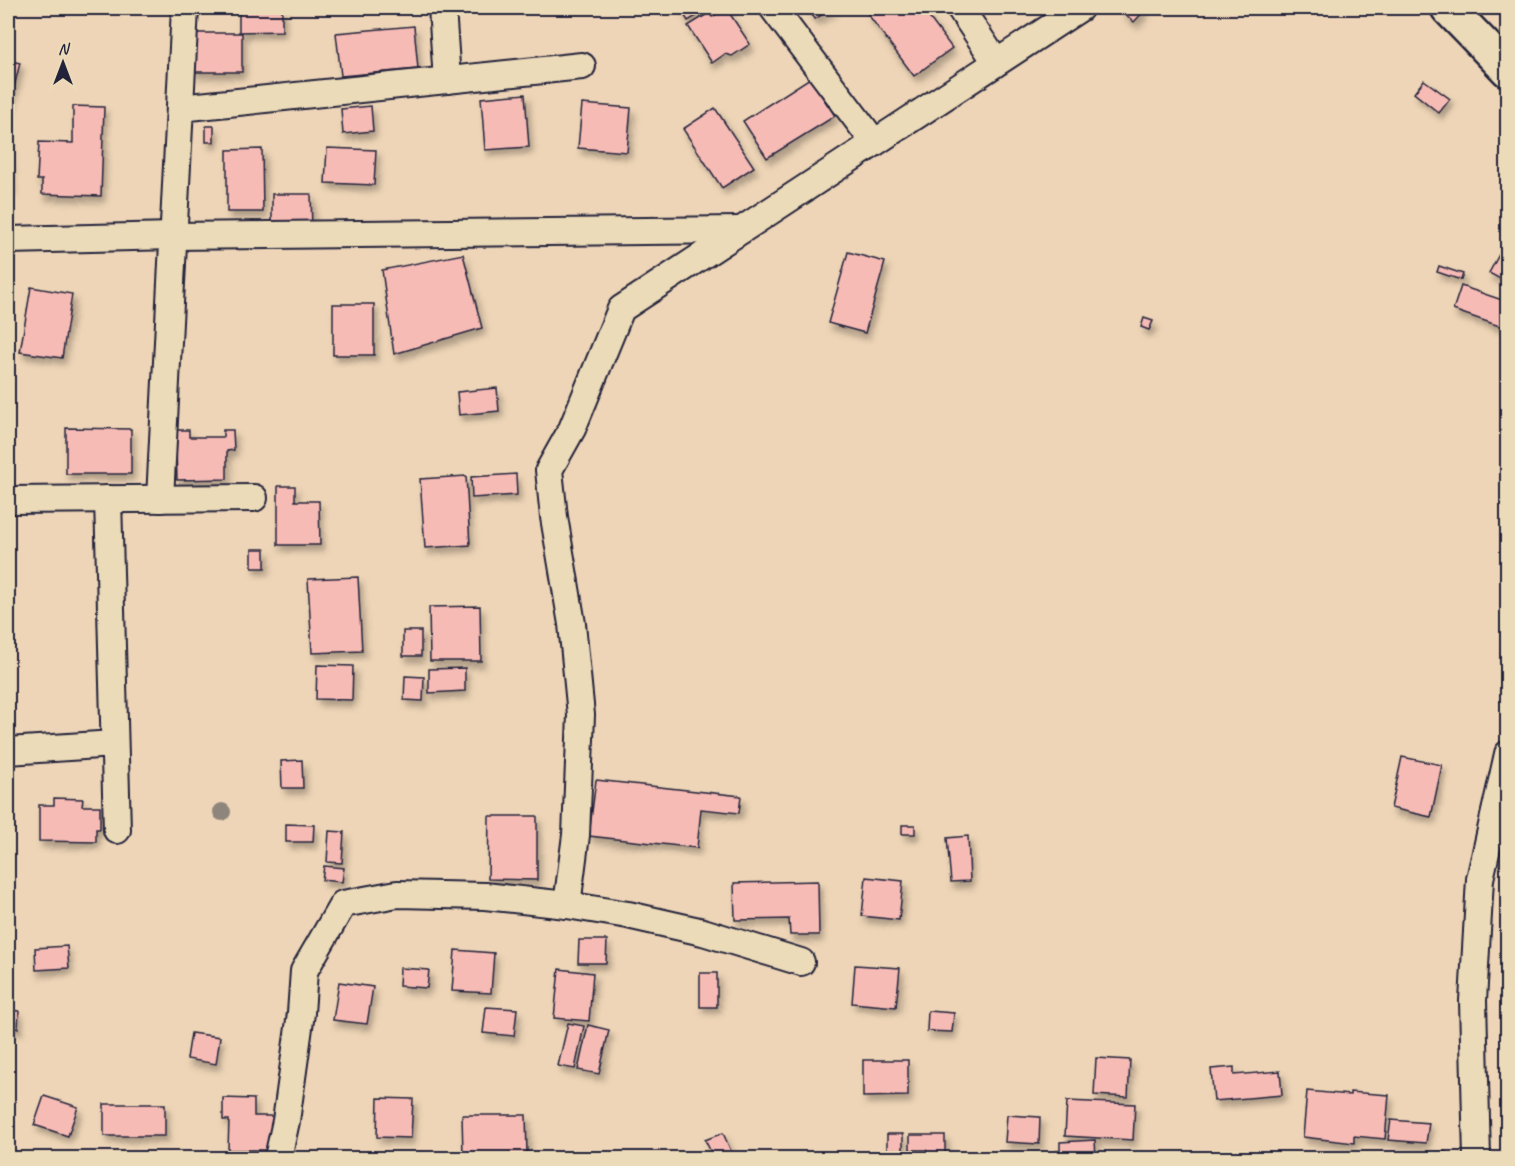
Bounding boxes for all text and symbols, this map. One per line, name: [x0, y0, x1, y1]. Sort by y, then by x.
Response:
north arrow: [33, 33, 93, 93]
text: N: [58, 39, 71, 59]

